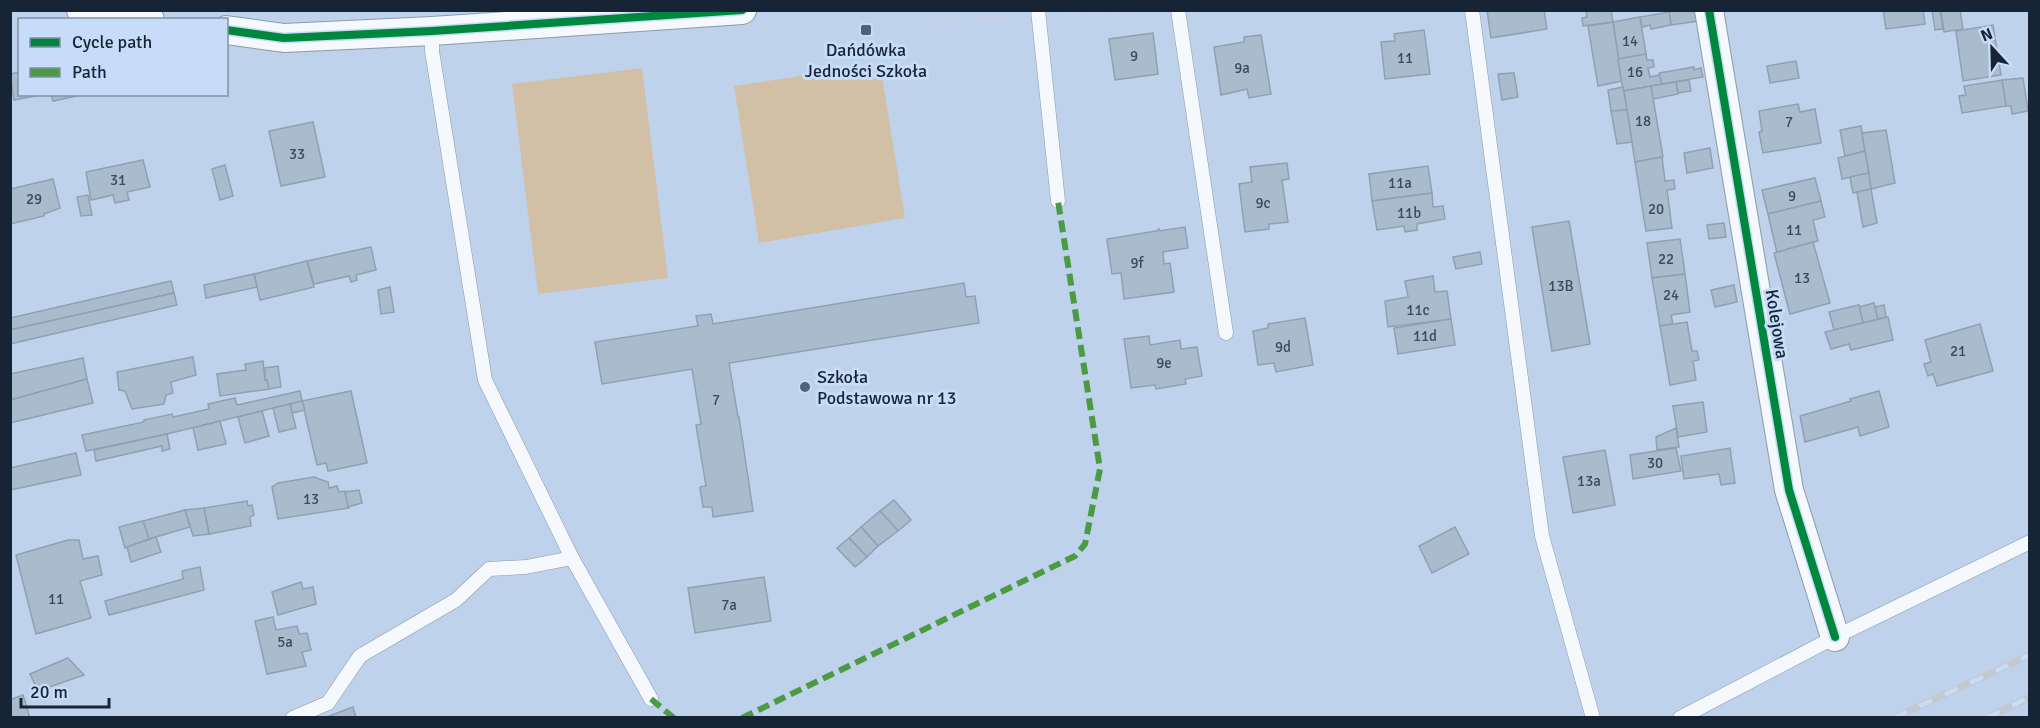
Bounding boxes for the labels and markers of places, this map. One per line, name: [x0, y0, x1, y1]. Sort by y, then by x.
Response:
marker: Dańdówka Jedności Szkoła: [859, 23, 873, 37]
place label: Dańdówka Jedności Szkoła: [805, 39, 927, 82]
place label: Szkoła Podstawowa nr 13: [817, 366, 956, 409]
marker: Szkoła Podstawowa nr 13: [798, 380, 812, 394]

